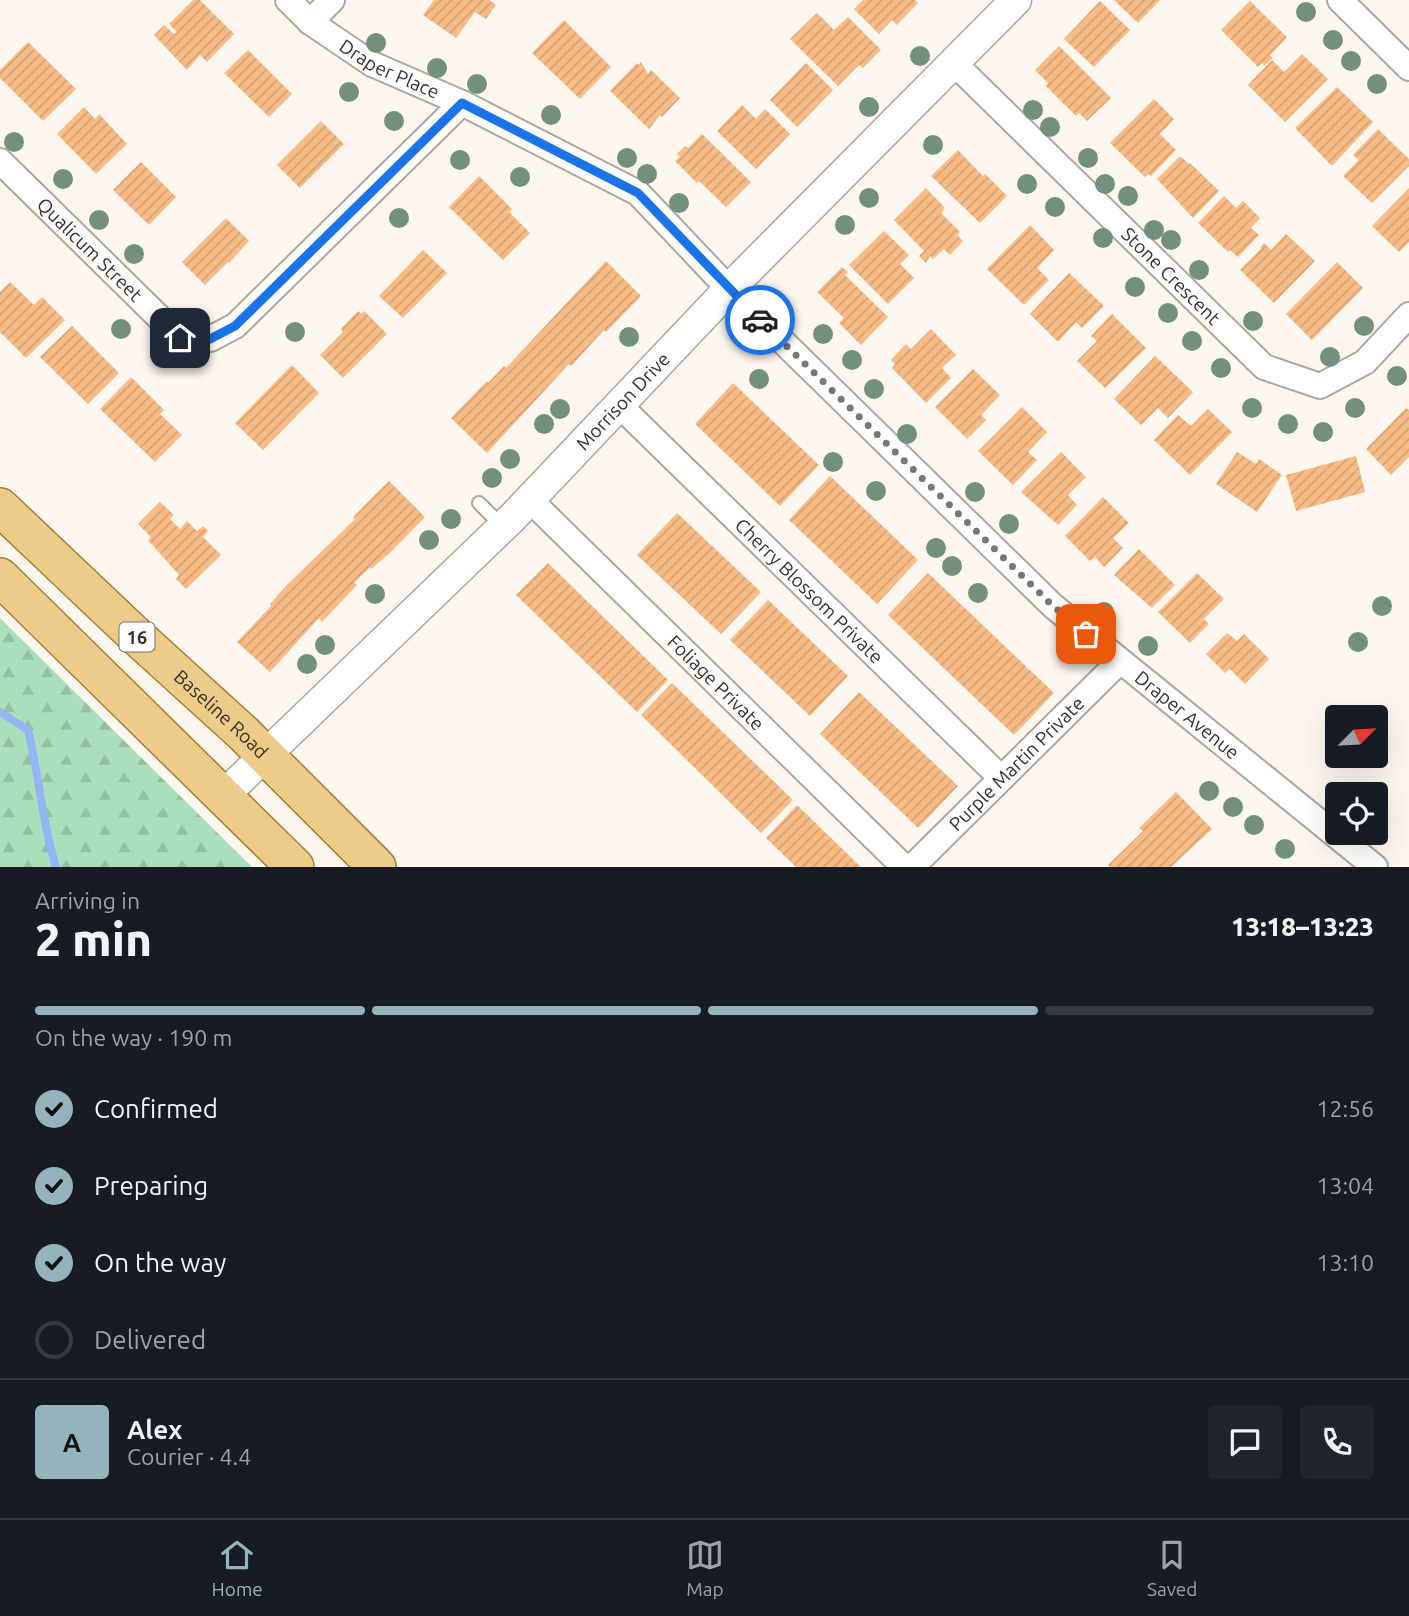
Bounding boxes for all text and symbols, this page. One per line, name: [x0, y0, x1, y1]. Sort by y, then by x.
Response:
street label: Draper Place: [336, 34, 443, 103]
street label: Qualicum Street: [33, 193, 147, 306]
street label: Stone Crescent: [1117, 223, 1225, 329]
courier: [725, 285, 795, 355]
icon: car: [741, 301, 779, 339]
pin: [150, 308, 210, 368]
icon: home: [161, 319, 199, 357]
street label: Morrison Drive: [571, 348, 674, 455]
street label: Cherry Blossom Private: [731, 514, 888, 668]
pin: [1056, 604, 1116, 664]
icon: bag: [1067, 615, 1105, 653]
road number: 16: [120, 622, 154, 652]
street label: Foliage Private: [663, 630, 769, 735]
street label: Baseline Road: [170, 665, 273, 763]
street label: Draper Avenue: [1131, 666, 1244, 763]
street label: Purple Martin Private: [944, 692, 1089, 835]
north arrow: [1325, 705, 1388, 768]
map controls: [1325, 705, 1388, 845]
button: locate: [1325, 782, 1388, 845]
text: Arriving in: [35, 888, 140, 913]
text: 13:18–13:23: [1231, 912, 1374, 941]
text: 2 min: [35, 913, 152, 965]
text: On the way · 190 m: [35, 1025, 232, 1050]
icon: check: [35, 1090, 73, 1128]
text: Confirmed: [94, 1094, 218, 1123]
text: 12:56: [1316, 1096, 1374, 1121]
icon: check: [35, 1167, 73, 1205]
text: Preparing: [94, 1171, 208, 1200]
text: 13:04: [1316, 1173, 1374, 1198]
icon: check: [35, 1244, 73, 1282]
text: On the way: [94, 1248, 226, 1277]
text: 13:10: [1316, 1250, 1374, 1275]
text: Delivered: [94, 1325, 206, 1354]
button: chat: [1208, 1405, 1282, 1479]
button: phone: [1300, 1405, 1374, 1479]
text: Alex: [127, 1415, 182, 1444]
text: A: [63, 1428, 81, 1457]
text: Courier · 4.4: [127, 1444, 251, 1469]
tab: Home: [212, 1536, 263, 1600]
tab: Map: [686, 1536, 724, 1600]
tab: Saved: [1147, 1536, 1197, 1600]

